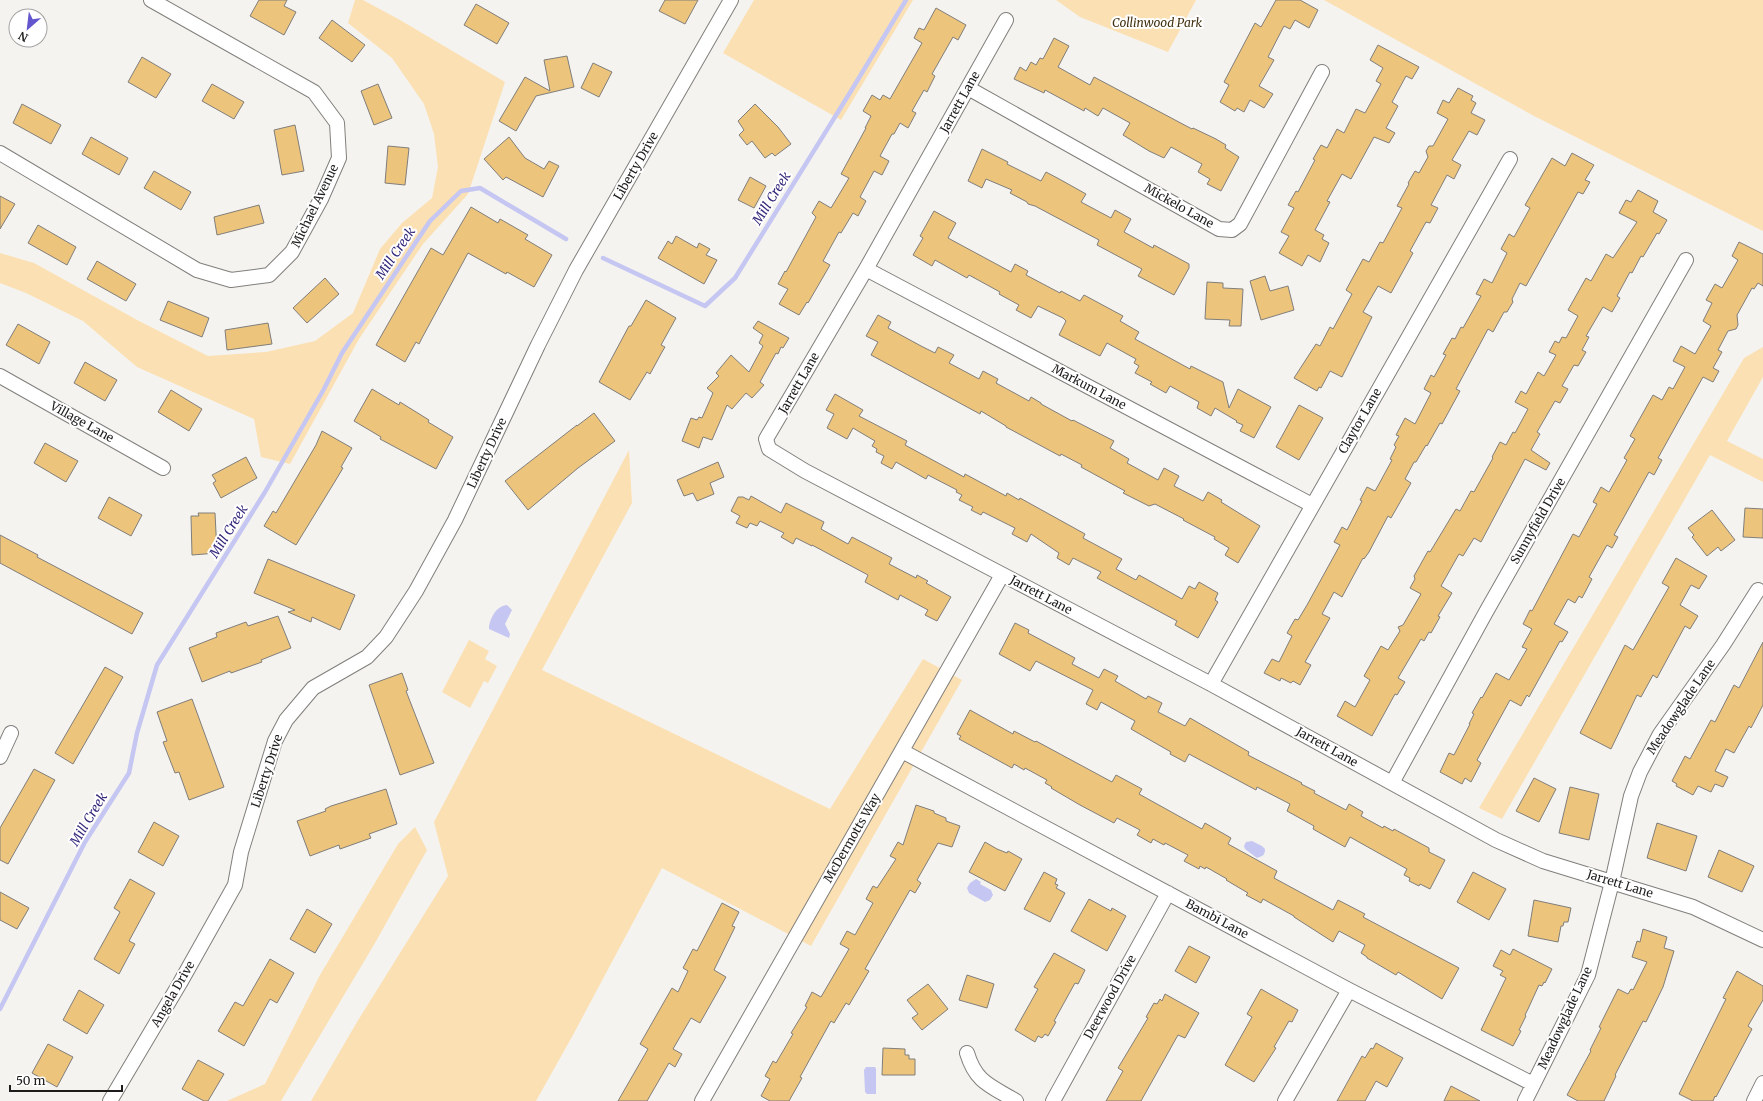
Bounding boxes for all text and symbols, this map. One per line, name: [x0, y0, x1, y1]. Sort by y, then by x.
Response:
north arrow: [8, 8, 48, 48]
park label: Collinwood Park: [1112, 15, 1202, 30]
text: N: [16, 28, 30, 45]
street label: Jarrett Lane: [936, 68, 983, 136]
street label: Liberty Drive: [610, 129, 661, 202]
street label: Michael Avenue: [288, 162, 341, 250]
water label: Mill Creek: [748, 169, 794, 229]
street label: Mickelo Lane: [1142, 180, 1217, 231]
water label: Mill Creek: [371, 224, 419, 283]
street label: Jarrett Lane: [775, 350, 822, 417]
street label: Markum Lane: [1050, 361, 1129, 412]
street label: Claytor Lane: [1335, 385, 1384, 456]
street label: Village Lane: [47, 397, 117, 445]
street label: Liberty Drive: [464, 415, 509, 490]
street label: Sunnyfield Drive: [1507, 475, 1568, 566]
water label: Mill Creek: [205, 502, 251, 562]
street label: Jarrett Lane: [1007, 571, 1075, 617]
street label: Meadowglade Lane: [1643, 656, 1718, 757]
street label: Jarrett Lane: [1293, 723, 1361, 770]
street label: Liberty Drive: [248, 732, 285, 809]
water label: Mill Creek: [65, 789, 111, 850]
street label: McDermotts Way: [820, 791, 883, 885]
street label: Jarrett Lane: [1584, 866, 1655, 901]
street label: Bambi Lane: [1183, 896, 1251, 941]
street label: Deerwood Drive: [1080, 952, 1139, 1041]
street label: Angela Drive: [147, 958, 198, 1030]
street label: Meadowglade Lane: [1534, 964, 1595, 1071]
scale bar: [10, 1067, 122, 1093]
text: 50 m: [16, 1073, 45, 1088]

